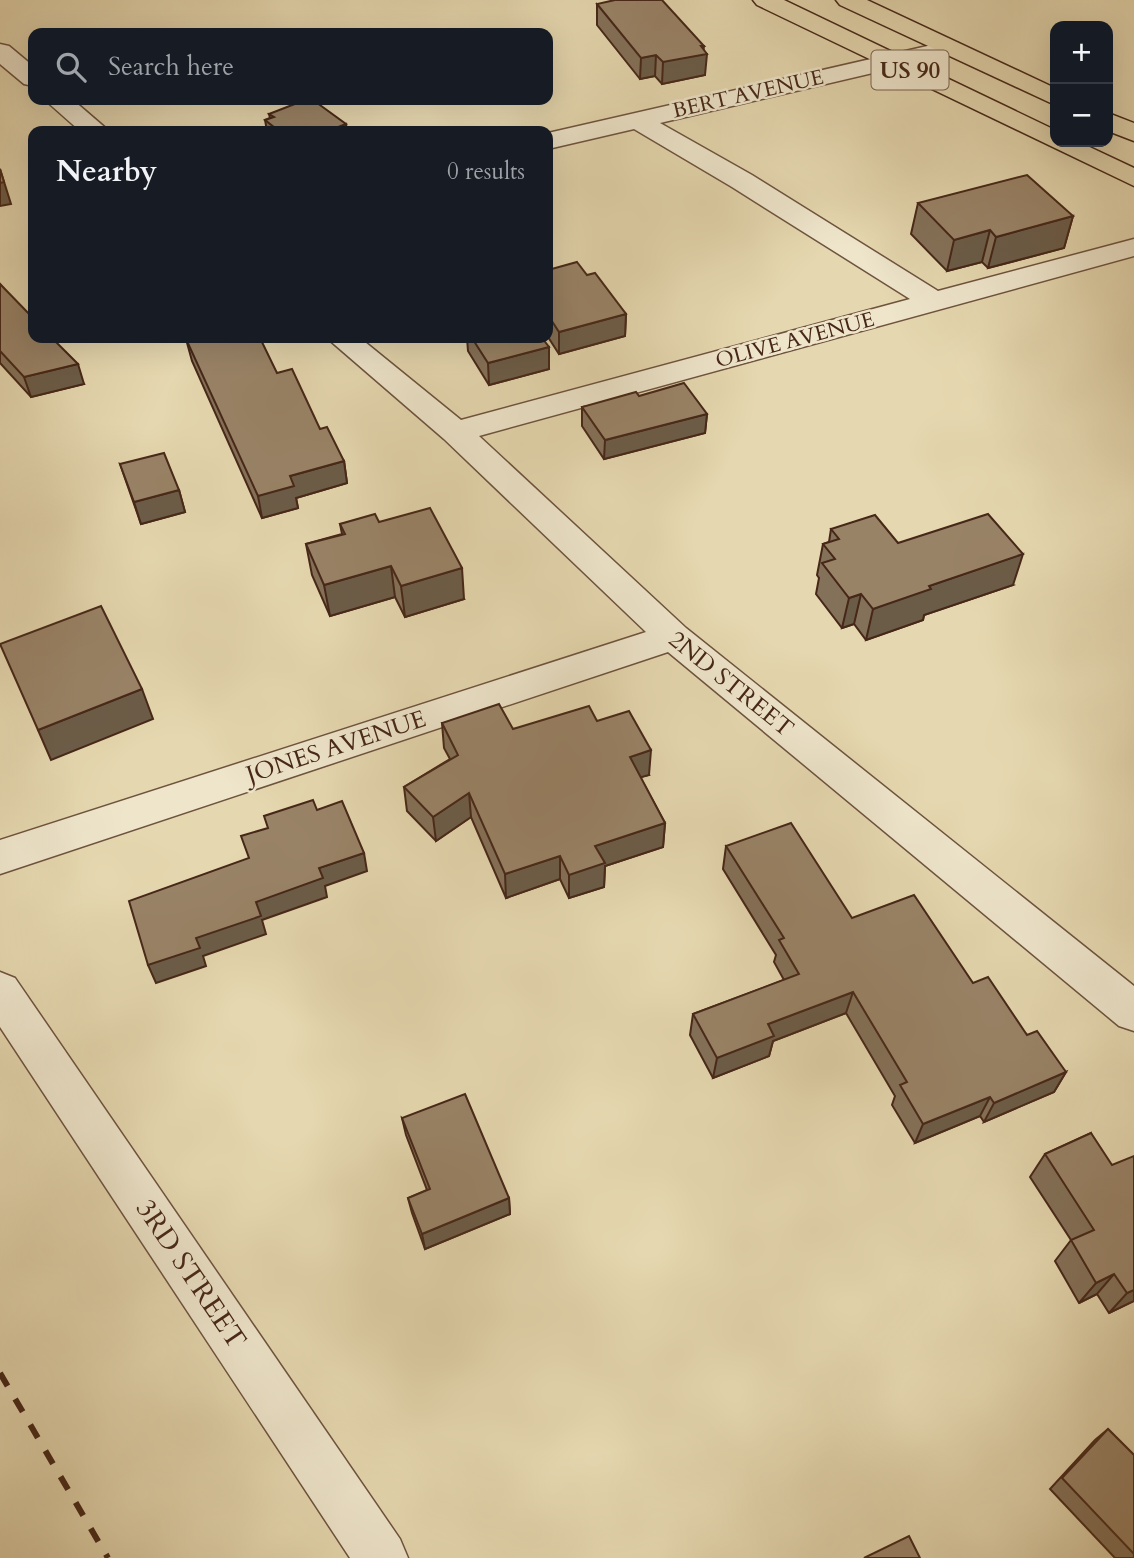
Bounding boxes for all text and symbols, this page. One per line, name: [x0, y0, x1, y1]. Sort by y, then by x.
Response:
map controls: [1050, 21, 1113, 147]
button: +: [1050, 21, 1113, 84]
search box: [28, 28, 553, 105]
icon: search: [52, 48, 90, 86]
text: Search here: [108, 49, 234, 84]
road number: US 90: [872, 50, 948, 90]
street label: BERT AVENUE: [670, 63, 826, 125]
button: −: [1050, 84, 1113, 147]
text: Nearby: [56, 151, 157, 192]
text: 0 results: [447, 156, 525, 187]
street label: OLIVE AVENUE: [712, 305, 878, 375]
street label: 2ND STREET: [661, 623, 801, 745]
street label: JONES AVENUE: [239, 702, 430, 793]
street label: 3RD STREET: [127, 1192, 255, 1356]

